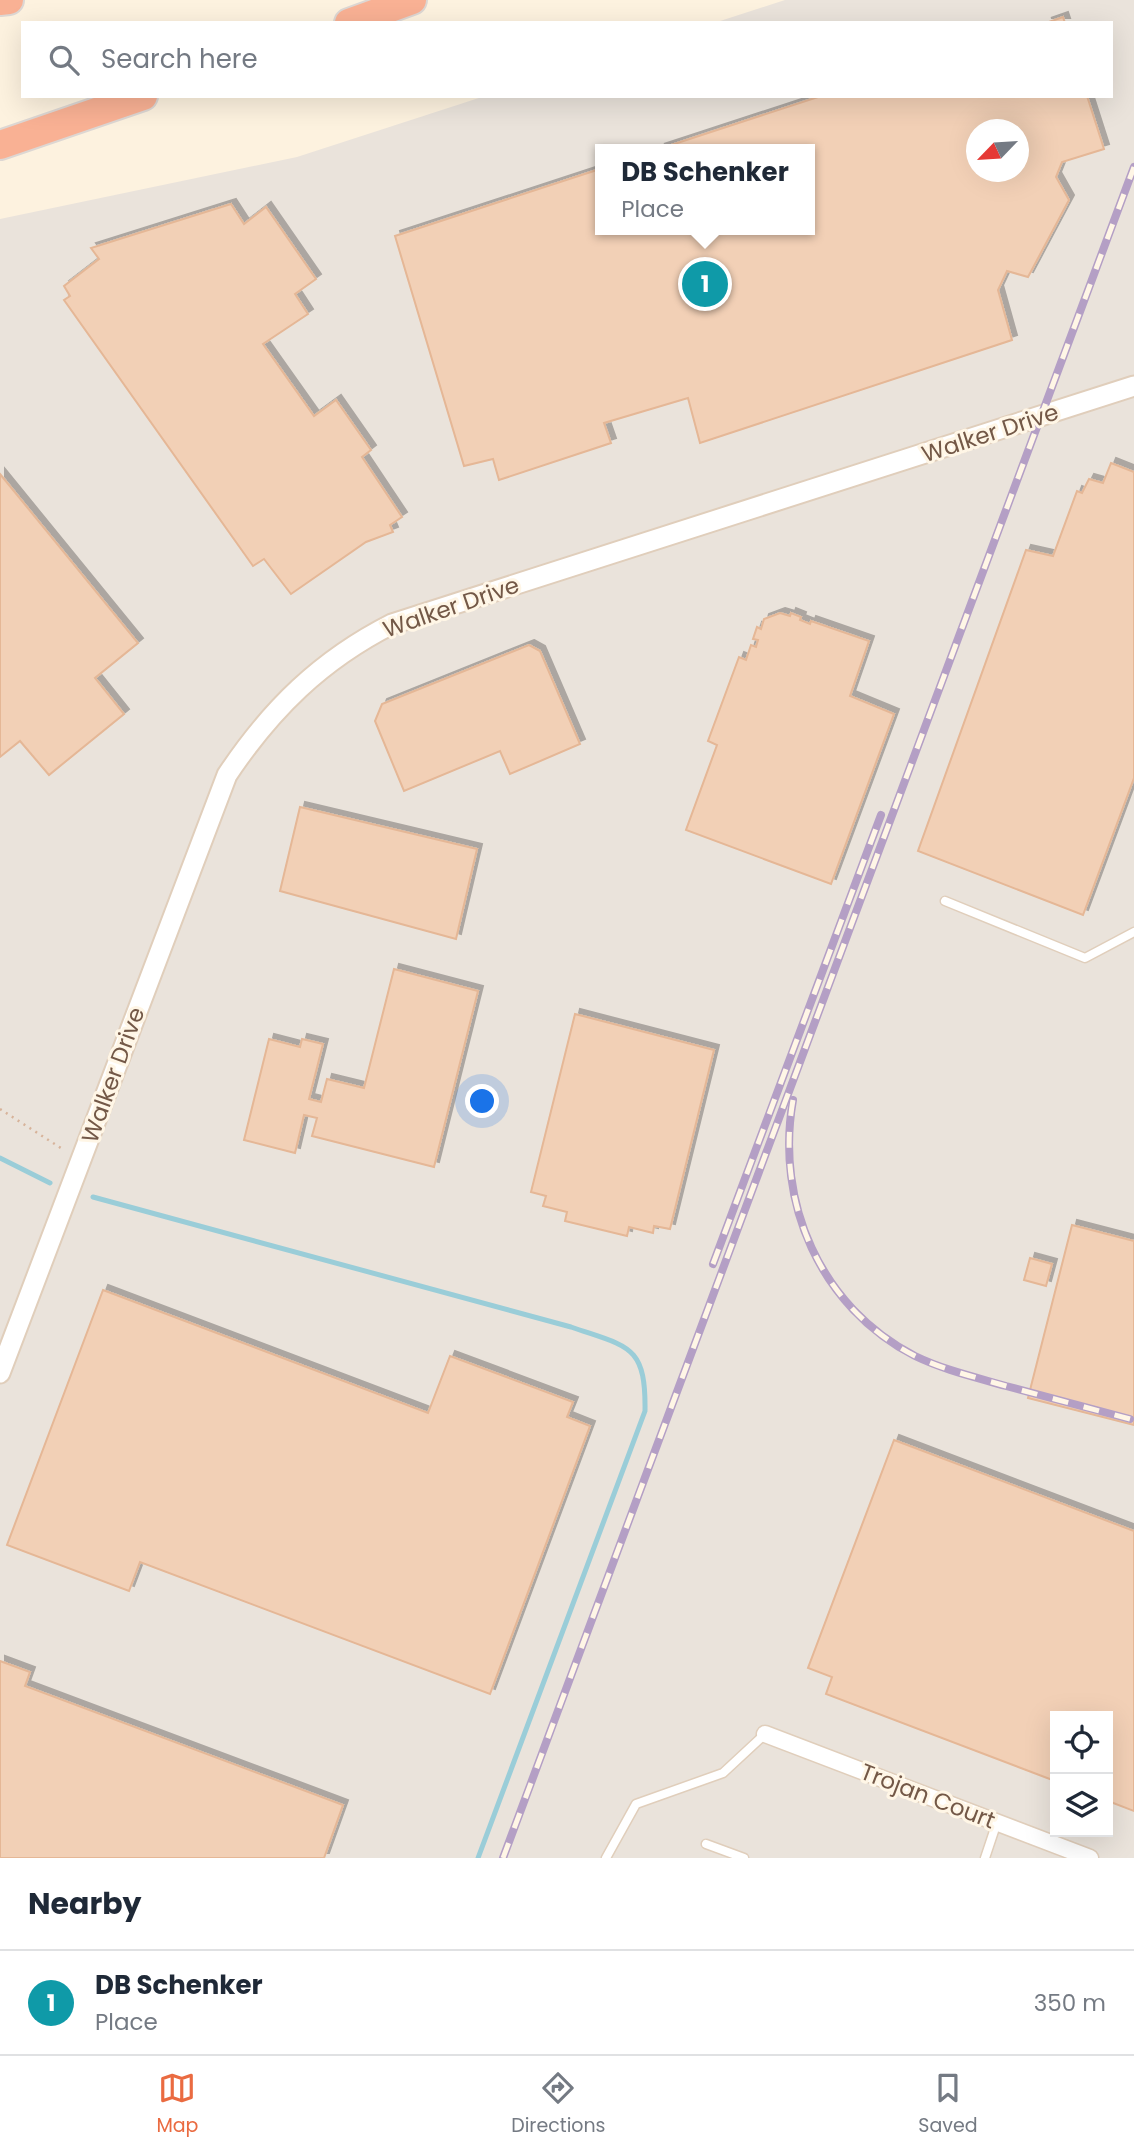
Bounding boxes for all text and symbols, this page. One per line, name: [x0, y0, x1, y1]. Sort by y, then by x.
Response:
search box: [21, 21, 1113, 98]
icon: search: [45, 41, 83, 79]
text: Search here: [101, 41, 258, 77]
north arrow: [966, 119, 1029, 182]
popup: [595, 144, 815, 235]
text: DB Schenker: [621, 154, 789, 190]
text: Place: [621, 193, 684, 225]
pin: 1: [682, 258, 728, 310]
street label: Walker Drive: [917, 396, 1063, 470]
street label: Walker Drive: [379, 569, 523, 645]
street label: Walker Drive: [74, 1003, 152, 1147]
your location: [465, 1084, 499, 1118]
map controls: [1050, 1711, 1113, 1837]
button: locate: [1050, 1711, 1113, 1774]
street label: Trojan Court: [856, 1756, 1000, 1836]
button: layers: [1050, 1774, 1113, 1837]
text: Nearby: [28, 1882, 142, 1925]
text: DB Schenker: [95, 1967, 263, 2003]
text: 1: [47, 1987, 55, 2019]
text: 350 m: [1034, 1987, 1106, 2019]
text: Place: [95, 2006, 158, 2038]
tab: Map: [156, 2069, 198, 2140]
tab: Directions: [511, 2069, 606, 2140]
tab: Saved: [918, 2069, 978, 2140]

